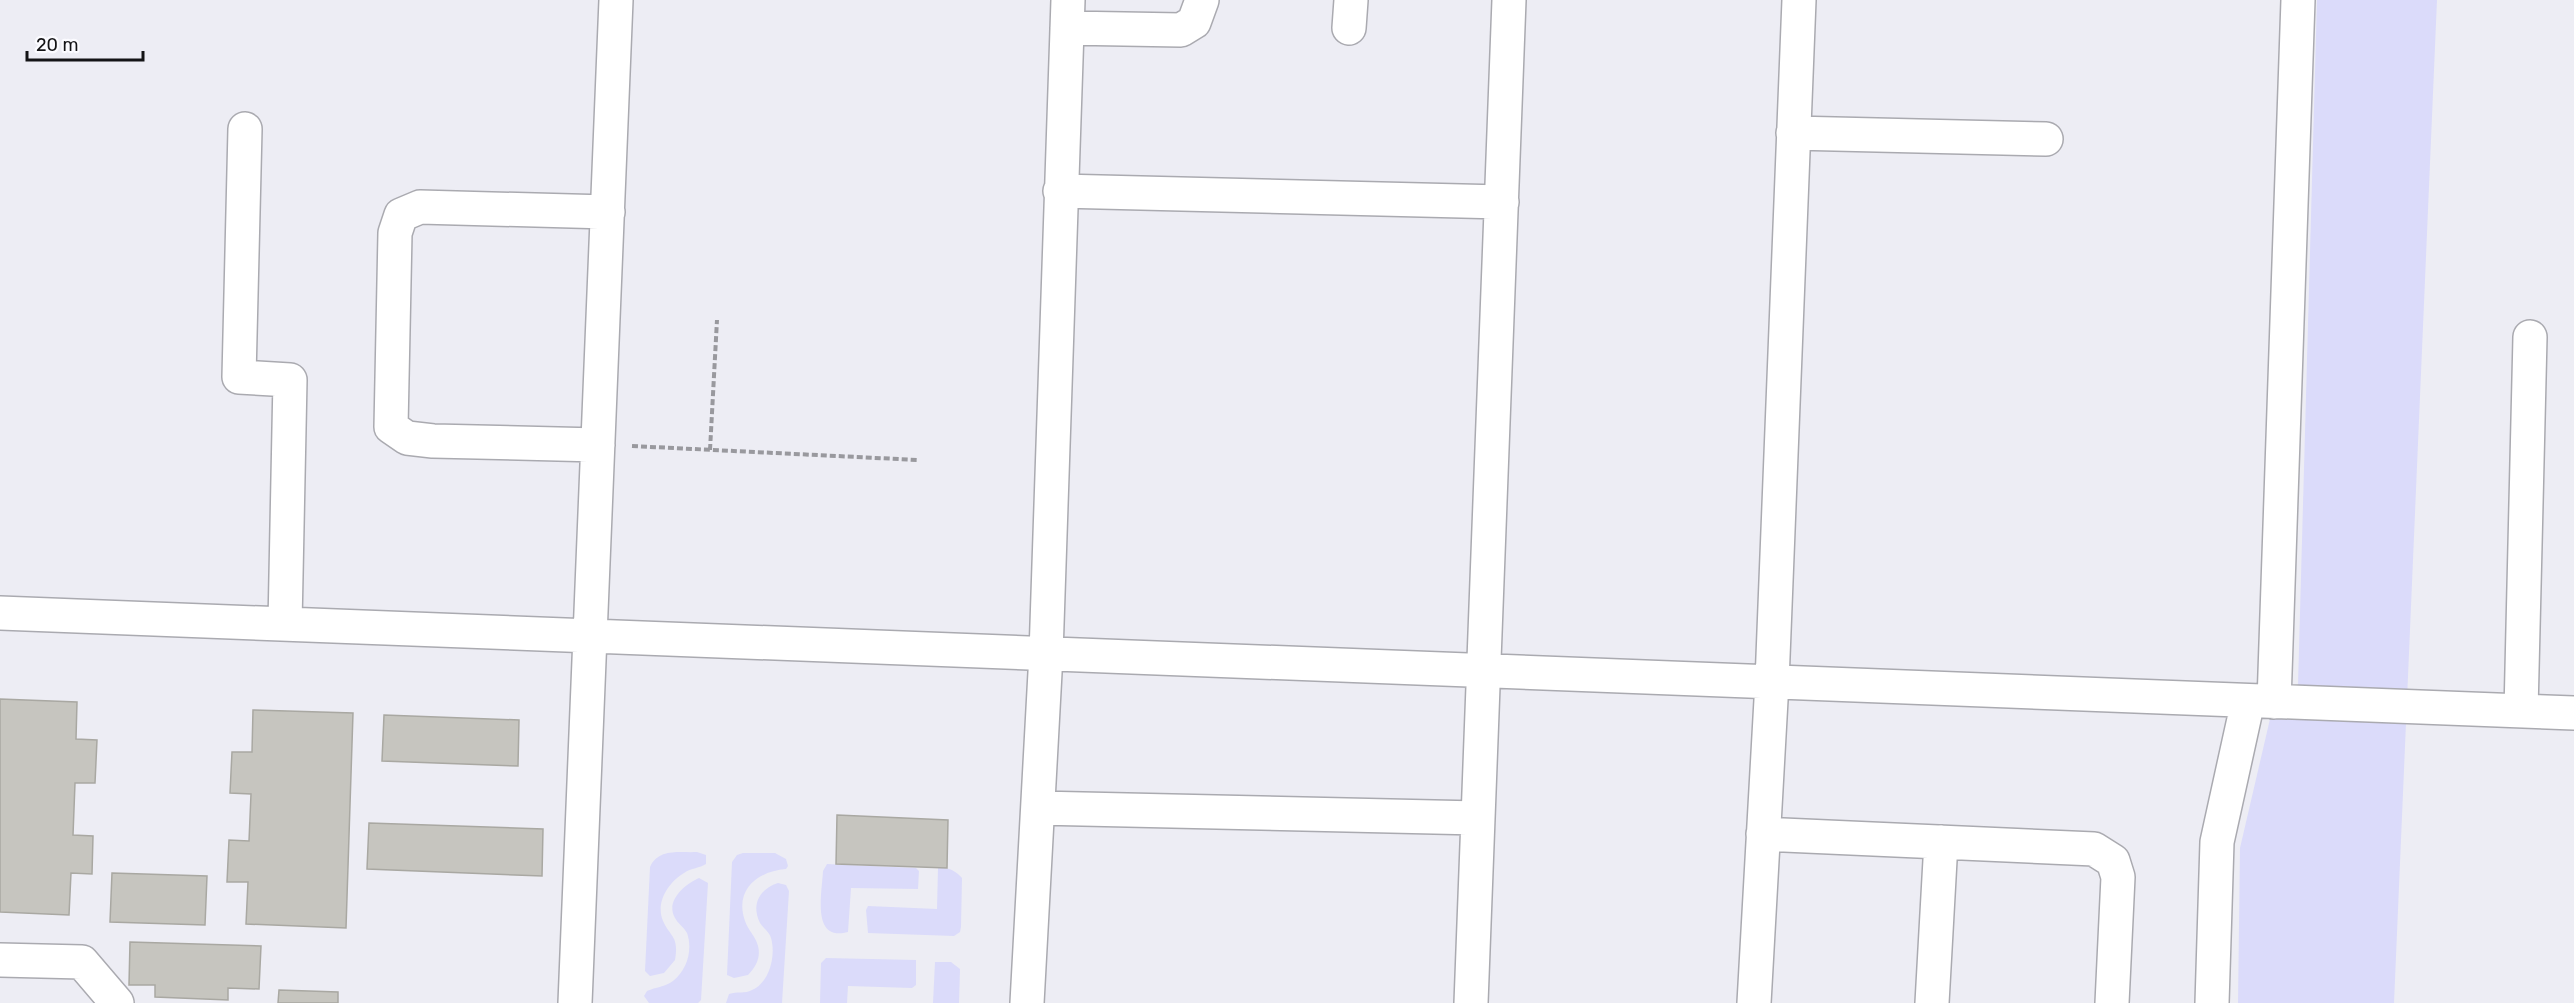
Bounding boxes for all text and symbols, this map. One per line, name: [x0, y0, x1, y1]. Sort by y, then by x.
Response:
scale bar: [27, 24, 142, 62]
text: 20 m: [36, 34, 78, 56]

